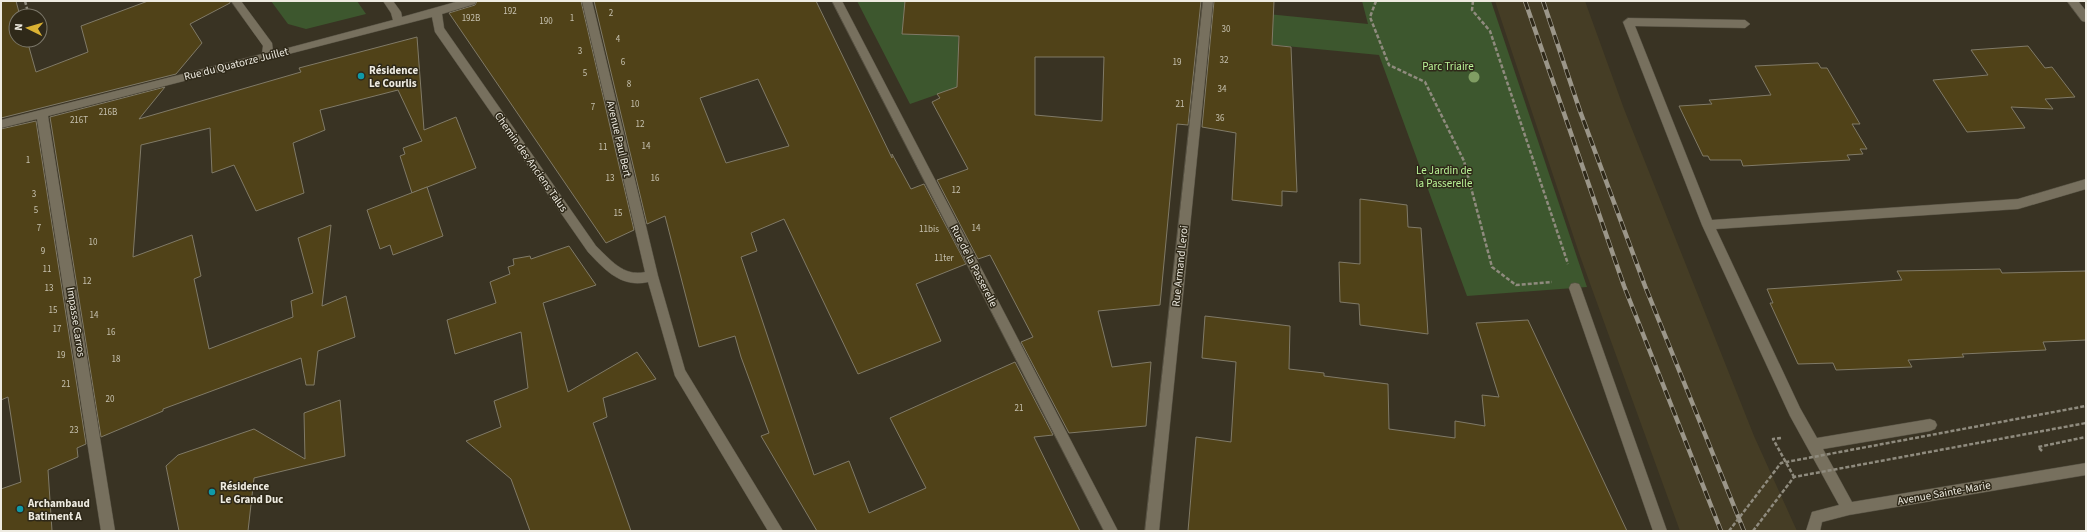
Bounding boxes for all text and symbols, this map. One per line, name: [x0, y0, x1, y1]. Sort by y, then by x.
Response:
house number: 192: [503, 5, 517, 18]
house number: 2: [609, 7, 614, 20]
north arrow: [8, 8, 48, 48]
house number: 192B: [462, 12, 480, 25]
house number: 1: [570, 12, 574, 25]
house number: 190: [539, 15, 553, 28]
text: N: [11, 23, 26, 31]
house number: 30: [1222, 23, 1231, 36]
house number: 4: [616, 33, 621, 46]
street label: Rue du Quatorze Juillet: [182, 44, 290, 84]
house number: 3: [578, 45, 583, 58]
house number: 32: [1220, 54, 1229, 67]
house number: 6: [621, 56, 626, 69]
house number: 19: [1173, 56, 1182, 69]
park label: Parc Triaire: [1422, 59, 1474, 74]
place label: Résidence Le Courlis: [369, 63, 418, 91]
house number: 5: [583, 67, 588, 80]
marker: Résidence Le Courlis: [356, 71, 366, 81]
house number: 8: [627, 78, 632, 91]
house number: 34: [1218, 83, 1227, 96]
house number: 10: [631, 98, 640, 111]
house number: 21: [1176, 98, 1184, 111]
street label: Avenue Paul Bert: [603, 99, 635, 179]
house number: 7: [591, 101, 596, 114]
house number: 216B: [99, 106, 117, 119]
street label: Chemin des Anciens Talus: [491, 109, 571, 215]
house number: 36: [1216, 112, 1225, 125]
house number: 216T: [70, 114, 88, 127]
house number: 12: [636, 118, 645, 131]
house number: 14: [642, 140, 651, 153]
house number: 11: [599, 141, 607, 154]
house number: 1: [26, 154, 30, 167]
park label: Le Jardin de la Passerelle: [1416, 163, 1473, 191]
house number: 13: [606, 172, 615, 185]
house number: 16: [651, 172, 660, 185]
house number: 12: [952, 184, 961, 197]
house number: 3: [32, 188, 37, 201]
house number: 5: [34, 204, 39, 217]
house number: 15: [614, 207, 623, 220]
house number: 7: [37, 222, 42, 235]
street label: Rue de la Passerelle: [947, 222, 1001, 310]
house number: 14: [972, 222, 981, 235]
house number: 11bis: [919, 223, 939, 236]
street label: Rue Armand Leroi: [1168, 225, 1192, 307]
house number: 10: [89, 236, 98, 249]
house number: 9: [41, 245, 46, 258]
house number: 11ter: [934, 252, 955, 265]
house number: 11: [43, 263, 51, 276]
house number: 12: [83, 275, 92, 288]
house number: 13: [45, 282, 54, 295]
street label: Impasse Carros: [63, 286, 89, 358]
house number: 15: [49, 304, 58, 317]
house number: 14: [90, 309, 99, 322]
house number: 17: [53, 323, 62, 336]
house number: 16: [107, 326, 116, 339]
house number: 19: [57, 349, 66, 362]
house number: 18: [112, 353, 121, 366]
house number: 21: [62, 378, 70, 391]
house number: 20: [106, 393, 115, 406]
house number: 21: [1015, 402, 1023, 415]
house number: 23: [70, 424, 79, 437]
street label: Avenue Sainte-Marie: [1896, 477, 1992, 509]
place label: Résidence Le Grand Duc: [220, 479, 284, 507]
marker: Résidence Le Grand Duc: [207, 487, 217, 497]
place label: Archambaud Batiment A: [27, 496, 90, 524]
marker: Archambaud Batiment A: [15, 504, 25, 514]

